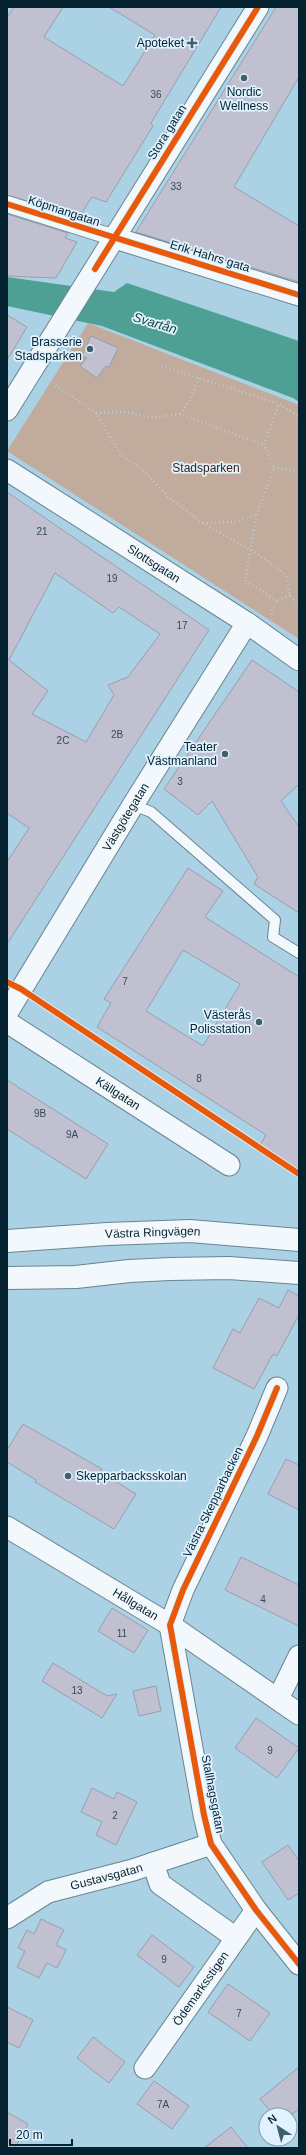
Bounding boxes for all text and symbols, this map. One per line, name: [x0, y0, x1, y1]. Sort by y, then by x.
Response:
place label: Apoteket: [137, 36, 185, 50]
marker: Apoteket: [187, 38, 197, 48]
marker: Nordic Wellness: [239, 73, 249, 83]
place label: Nordic Wellness: [220, 85, 268, 113]
house number: 36: [150, 89, 162, 100]
street label: Stora gatan: [145, 102, 189, 162]
house number: 33: [170, 181, 182, 192]
street label: Köpmangatan: [26, 193, 102, 229]
street label: Erik Hahrs gata: [168, 237, 252, 275]
water label: Svartån: [131, 309, 179, 337]
place label: Brasserie Stadsparken: [15, 335, 82, 363]
marker: Brasserie Stadsparken: [85, 344, 95, 354]
park label: Stadsparken: [172, 461, 240, 475]
house number: 21: [36, 526, 48, 537]
street label: Slottsgatan: [125, 541, 183, 586]
house number: 19: [106, 573, 118, 584]
house number: 17: [176, 620, 188, 631]
house number: 2B: [111, 729, 123, 740]
house number: 2C: [57, 735, 69, 746]
place label: Teater Västmanland: [147, 740, 217, 768]
marker: Teater Västmanland: [220, 749, 230, 759]
house number: 3: [177, 776, 183, 787]
street label: Västgötegatan: [100, 780, 152, 854]
house number: 7: [122, 976, 128, 987]
place label: Västerås Polisstation: [190, 1008, 251, 1036]
marker: Västerås Polisstation: [254, 1017, 264, 1027]
house number: 8: [196, 1073, 202, 1084]
street label: Källgatan: [93, 1074, 143, 1113]
house number: 9B: [34, 1108, 46, 1119]
house number: 9A: [66, 1129, 78, 1140]
street label: Västra Ringvägen: [105, 1224, 201, 1241]
street label: Västra Skepparbacken: [180, 1444, 246, 1560]
place label: Skepparbacksskolan: [76, 1469, 187, 1483]
marker: Skepparbacksskolan: [63, 1471, 73, 1481]
street label: Hållgatan: [110, 1585, 161, 1623]
house number: 4: [260, 1594, 266, 1605]
house number: 11: [117, 1628, 128, 1639]
house number: 13: [71, 1685, 83, 1696]
house number: 9: [267, 1745, 273, 1756]
street label: Stallhagsgatan: [199, 1754, 227, 1834]
house number: 2: [112, 1810, 118, 1821]
street label: Gustavsgatan: [69, 1860, 144, 1893]
street label: Ödemarksstigen: [170, 1949, 232, 2028]
house number: 9: [161, 1954, 167, 1965]
house number: 7: [236, 2008, 242, 2019]
house number: 7A: [157, 2099, 169, 2110]
north arrow: [258, 2107, 298, 2147]
text: N: [265, 2112, 279, 2126]
scale bar: [10, 2121, 72, 2147]
text: 20 m: [16, 2128, 43, 2142]

